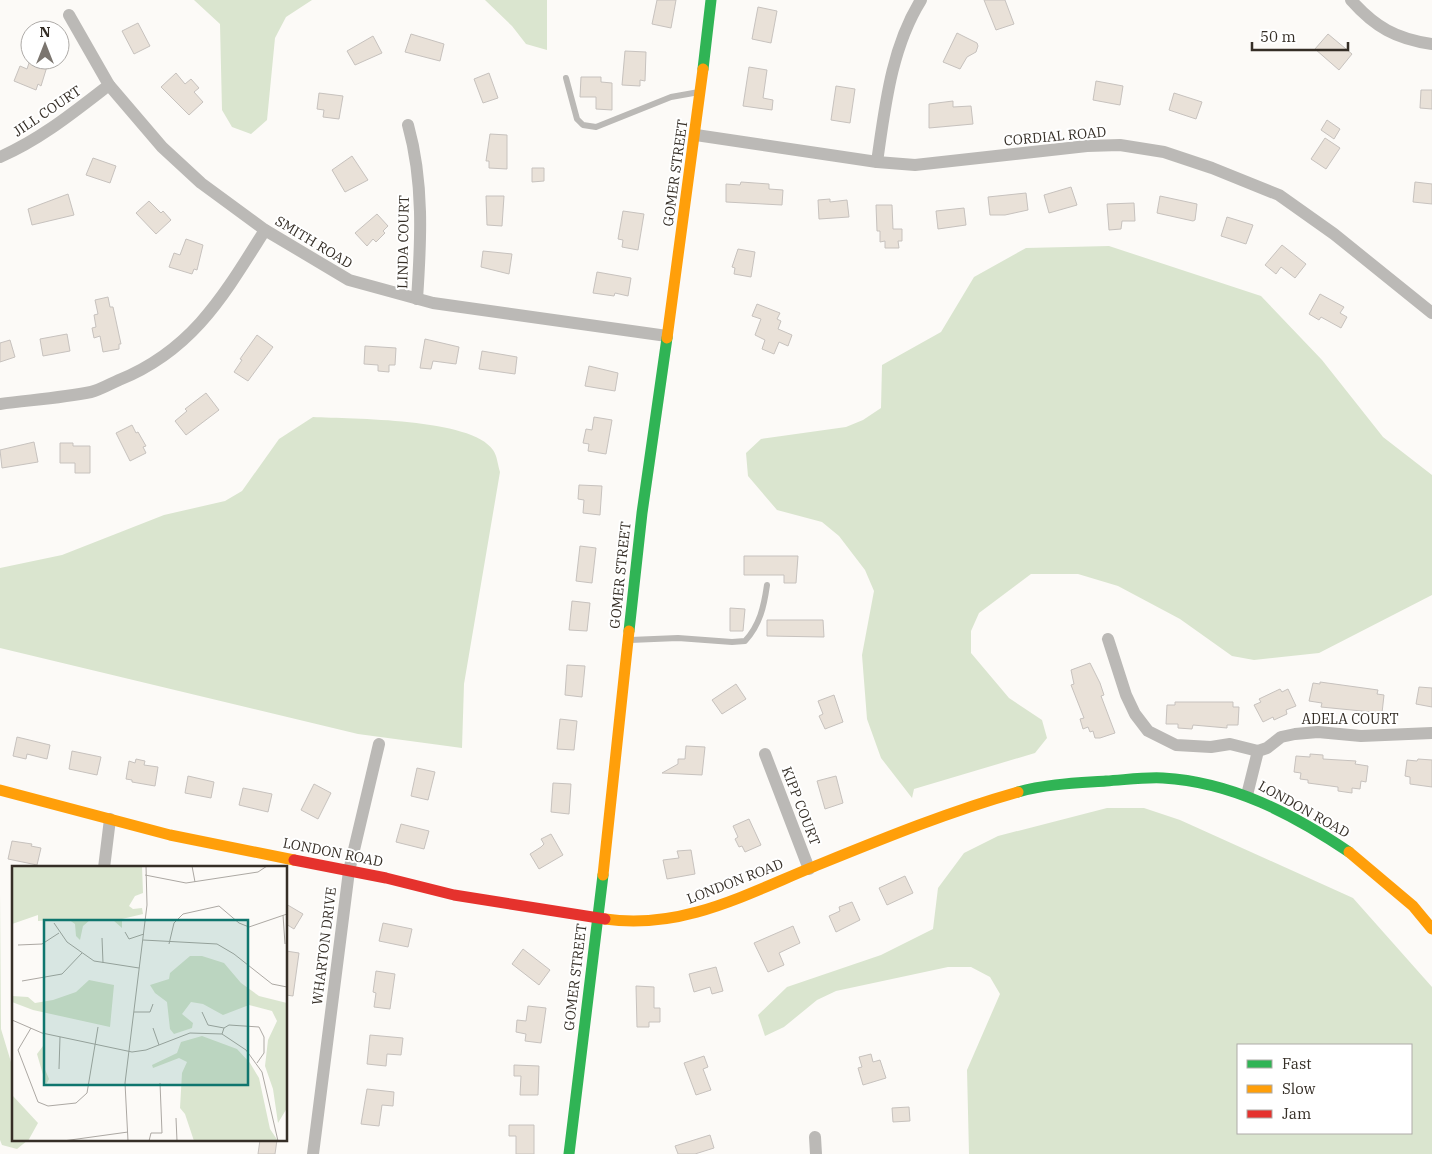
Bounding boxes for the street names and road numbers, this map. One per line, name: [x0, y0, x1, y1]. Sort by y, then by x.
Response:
street label: JILL COURT: [9, 82, 85, 140]
street label: GOMER STREET: [659, 118, 691, 228]
street label: CORDIAL ROAD: [1003, 123, 1107, 149]
street label: LINDA COURT: [393, 195, 413, 289]
street label: SMITH ROAD: [272, 212, 356, 272]
street label: GOMER STREET: [605, 520, 635, 630]
street label: ADELA COURT: [1301, 710, 1399, 728]
street label: KIPP COURT: [778, 764, 824, 848]
street label: LONDON ROAD: [1255, 776, 1353, 842]
street label: LONDON ROAD: [281, 833, 385, 871]
street label: LONDON ROAD: [684, 854, 786, 908]
street label: WHARTON DRIVE: [308, 886, 340, 1006]
street label: GOMER STREET: [559, 922, 591, 1032]

